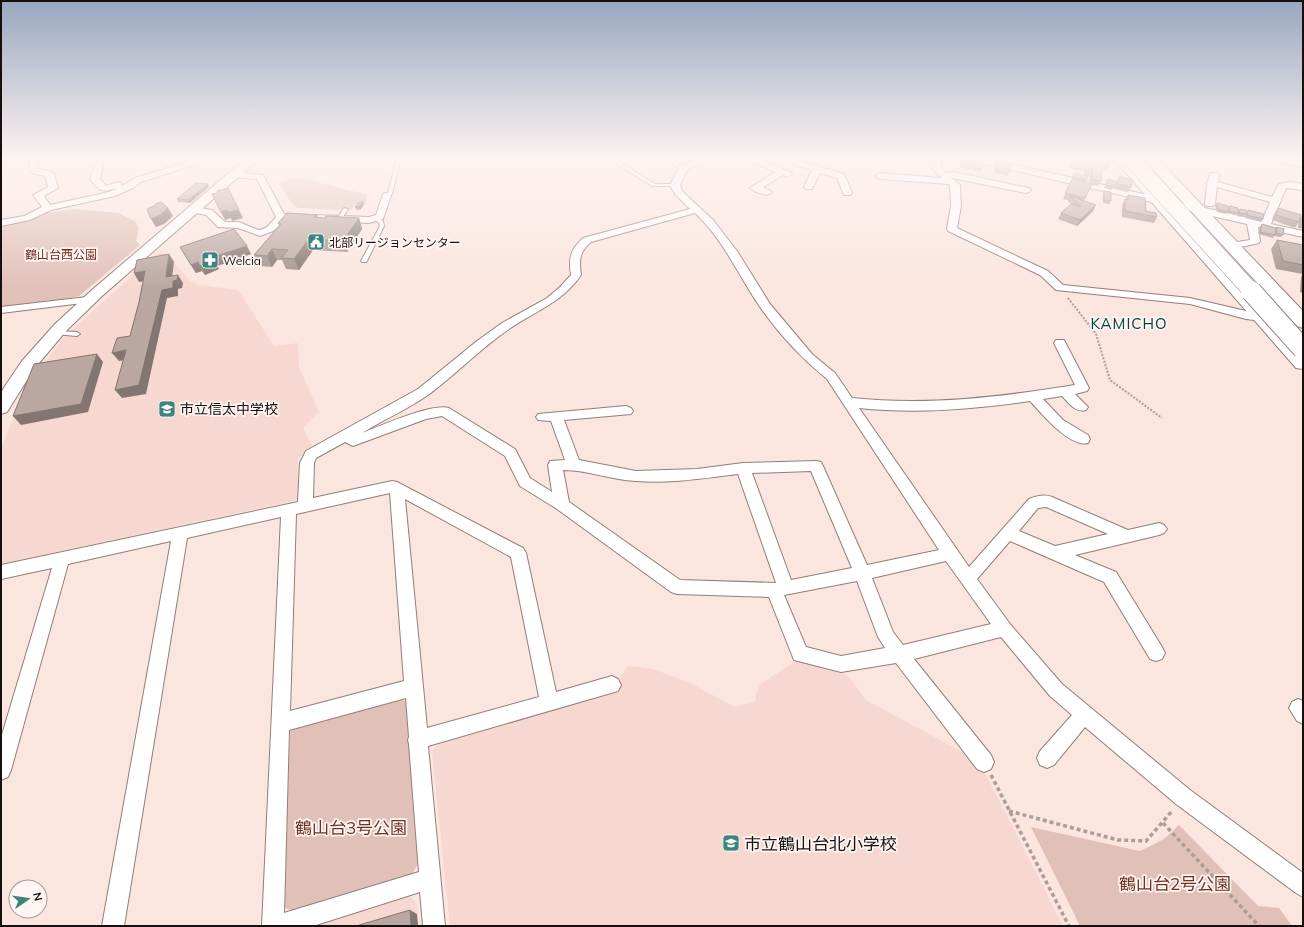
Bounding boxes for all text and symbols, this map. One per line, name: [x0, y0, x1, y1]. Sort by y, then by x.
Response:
public building icon: 北部リージョンセンター: [306, 232, 326, 252]
place label: 北部リージョンセンター: [329, 235, 461, 250]
park label: 鶴山台西公園: [25, 247, 97, 262]
pharmacy icon: Welcia: [200, 250, 220, 270]
place label: Welcia: [223, 253, 261, 268]
district label: KAMICHO: [1090, 314, 1168, 333]
school or university icon: 市立信太中学校: [157, 399, 177, 419]
place label: 市立信太中学校: [180, 400, 278, 418]
park label: 鶴山台3号公園: [295, 817, 407, 838]
school or university icon: 市立鶴山台北小学校: [721, 833, 741, 853]
place label: 市立鶴山台北小学校: [744, 833, 897, 854]
park label: 鶴山台2号公園: [1119, 873, 1231, 894]
north arrow: [8, 879, 48, 919]
text: N: [30, 891, 45, 902]

